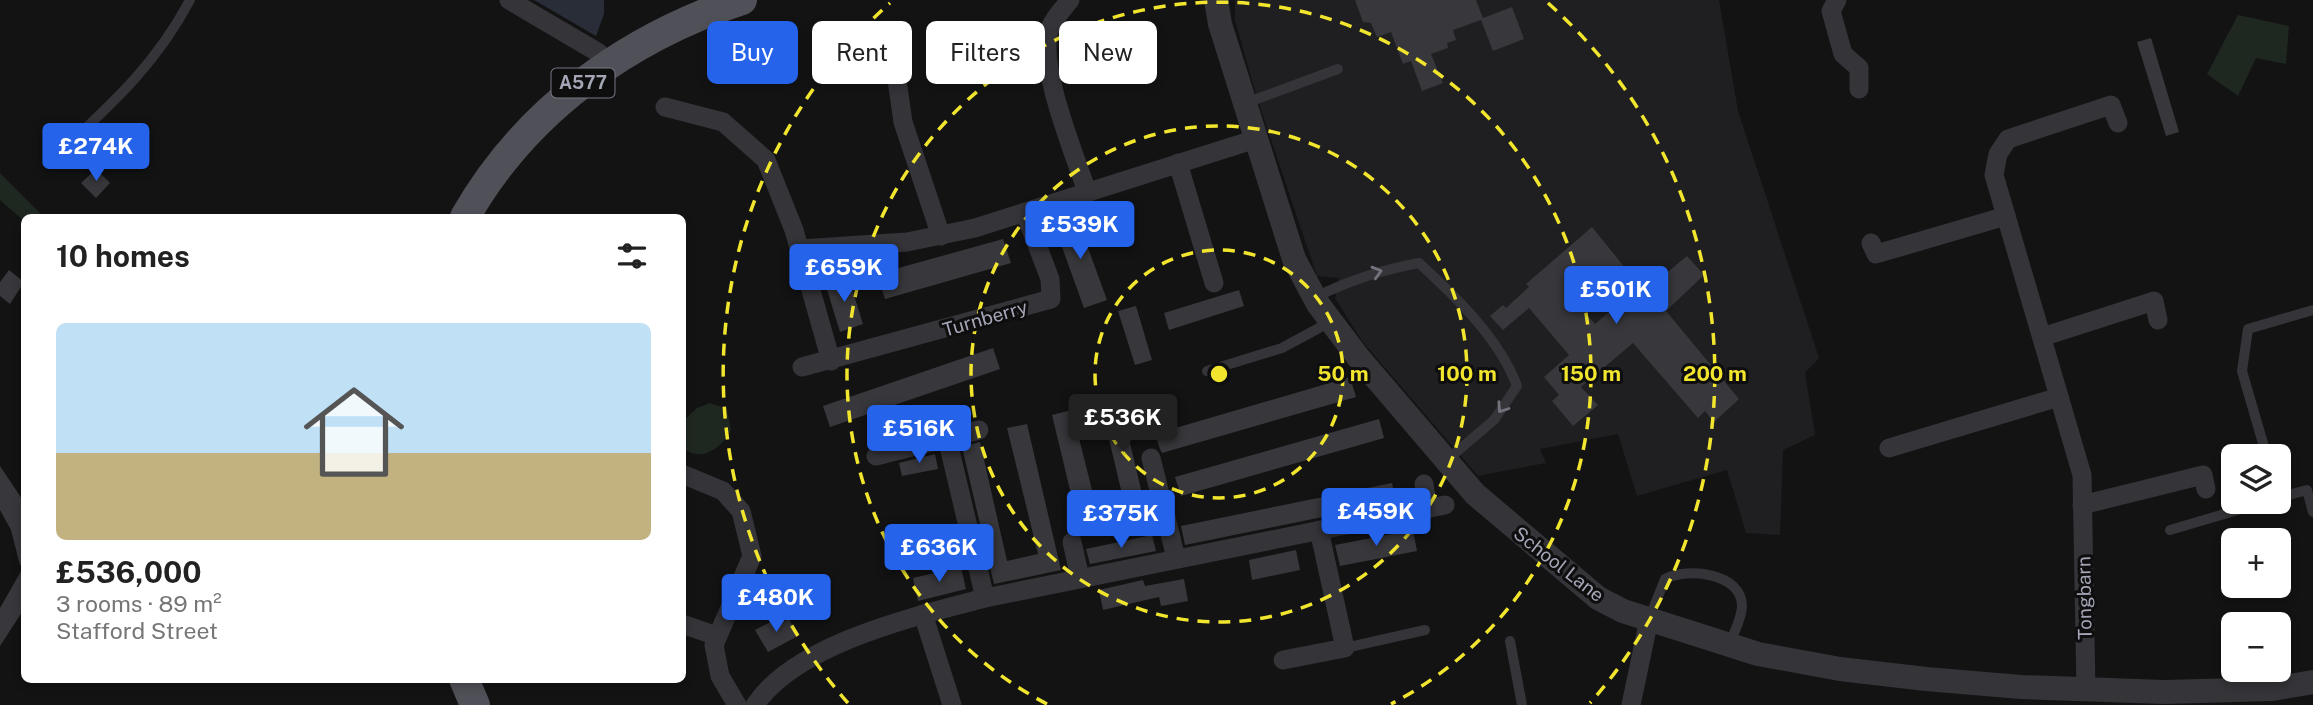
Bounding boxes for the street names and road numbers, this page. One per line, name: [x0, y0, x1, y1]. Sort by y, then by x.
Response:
road number: A577: [552, 68, 614, 98]
street label: Turnberry: [940, 295, 1030, 341]
street label: School Lane: [1509, 522, 1609, 606]
street label: Tongbarn: [2072, 556, 2096, 640]

